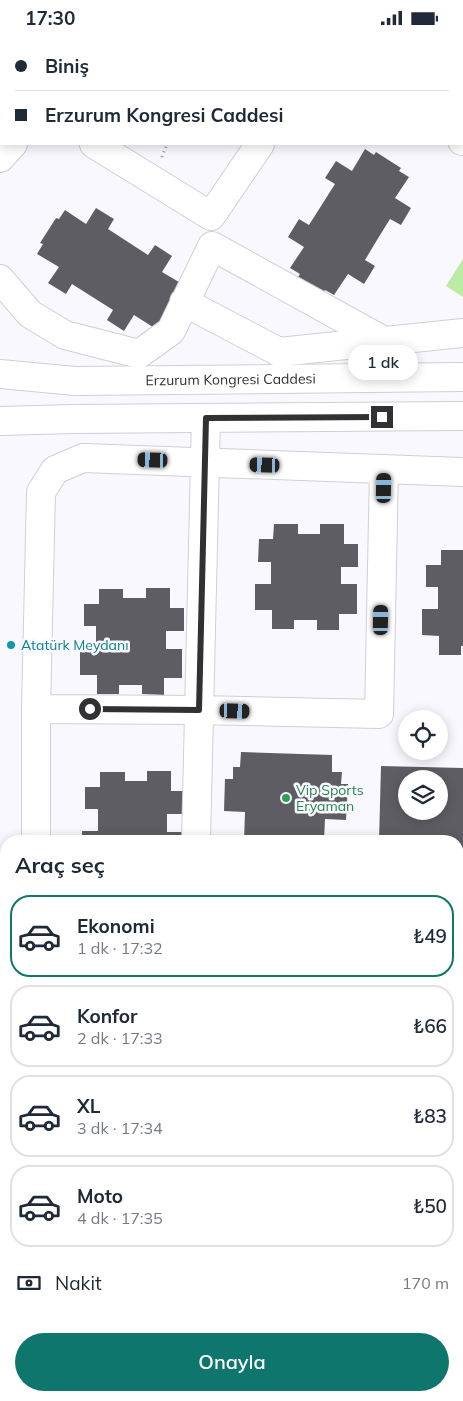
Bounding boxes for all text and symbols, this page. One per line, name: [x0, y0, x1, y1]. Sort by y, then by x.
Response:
text: 17:30: [25, 6, 75, 30]
text: Biniş: [45, 54, 89, 78]
text: Erzurum Kongresi Caddesi: [45, 103, 284, 127]
callout: 1 dk: [347, 345, 417, 379]
text: 1 dk: [367, 352, 399, 372]
street label: Erzurum Kongresi Caddesi: [145, 370, 316, 389]
route end: [371, 406, 393, 428]
car: [137, 452, 168, 468]
car: [249, 457, 280, 473]
car: [376, 473, 391, 503]
car: [373, 605, 388, 635]
place label: Atatürk Meydanı: [21, 636, 129, 654]
marker: Atatürk Meydanı: [5, 639, 17, 651]
route start: [79, 698, 101, 720]
car: [219, 703, 250, 719]
map controls: [398, 710, 448, 820]
button: locate: [398, 710, 448, 760]
button: layers: [398, 770, 448, 820]
place label: Vip Sports Eryaman: [296, 781, 364, 815]
marker: Vip Sports Eryaman: [280, 792, 292, 804]
text: Araç seç: [15, 851, 105, 879]
icon: car: [17, 914, 62, 959]
text: Ekonomi: [77, 914, 155, 938]
text: ₺49: [413, 924, 447, 948]
text: 1 dk · 17:32: [77, 938, 163, 958]
icon: car: [17, 1004, 62, 1049]
text: Konfor: [77, 1004, 138, 1028]
text: ₺66: [413, 1014, 447, 1038]
text: 2 dk · 17:33: [77, 1028, 163, 1048]
icon: car: [17, 1094, 62, 1139]
text: XL: [77, 1094, 100, 1118]
text: ₺83: [413, 1104, 447, 1128]
text: 3 dk · 17:34: [77, 1118, 163, 1138]
icon: car: [17, 1184, 62, 1229]
text: Moto: [77, 1184, 123, 1208]
text: ₺50: [413, 1194, 447, 1218]
text: 4 dk · 17:35: [77, 1208, 163, 1228]
icon: cash: [15, 1269, 43, 1297]
text: Nakit: [55, 1271, 102, 1295]
text: 170 m: [402, 1273, 449, 1293]
button: Onayla: [15, 1333, 449, 1391]

